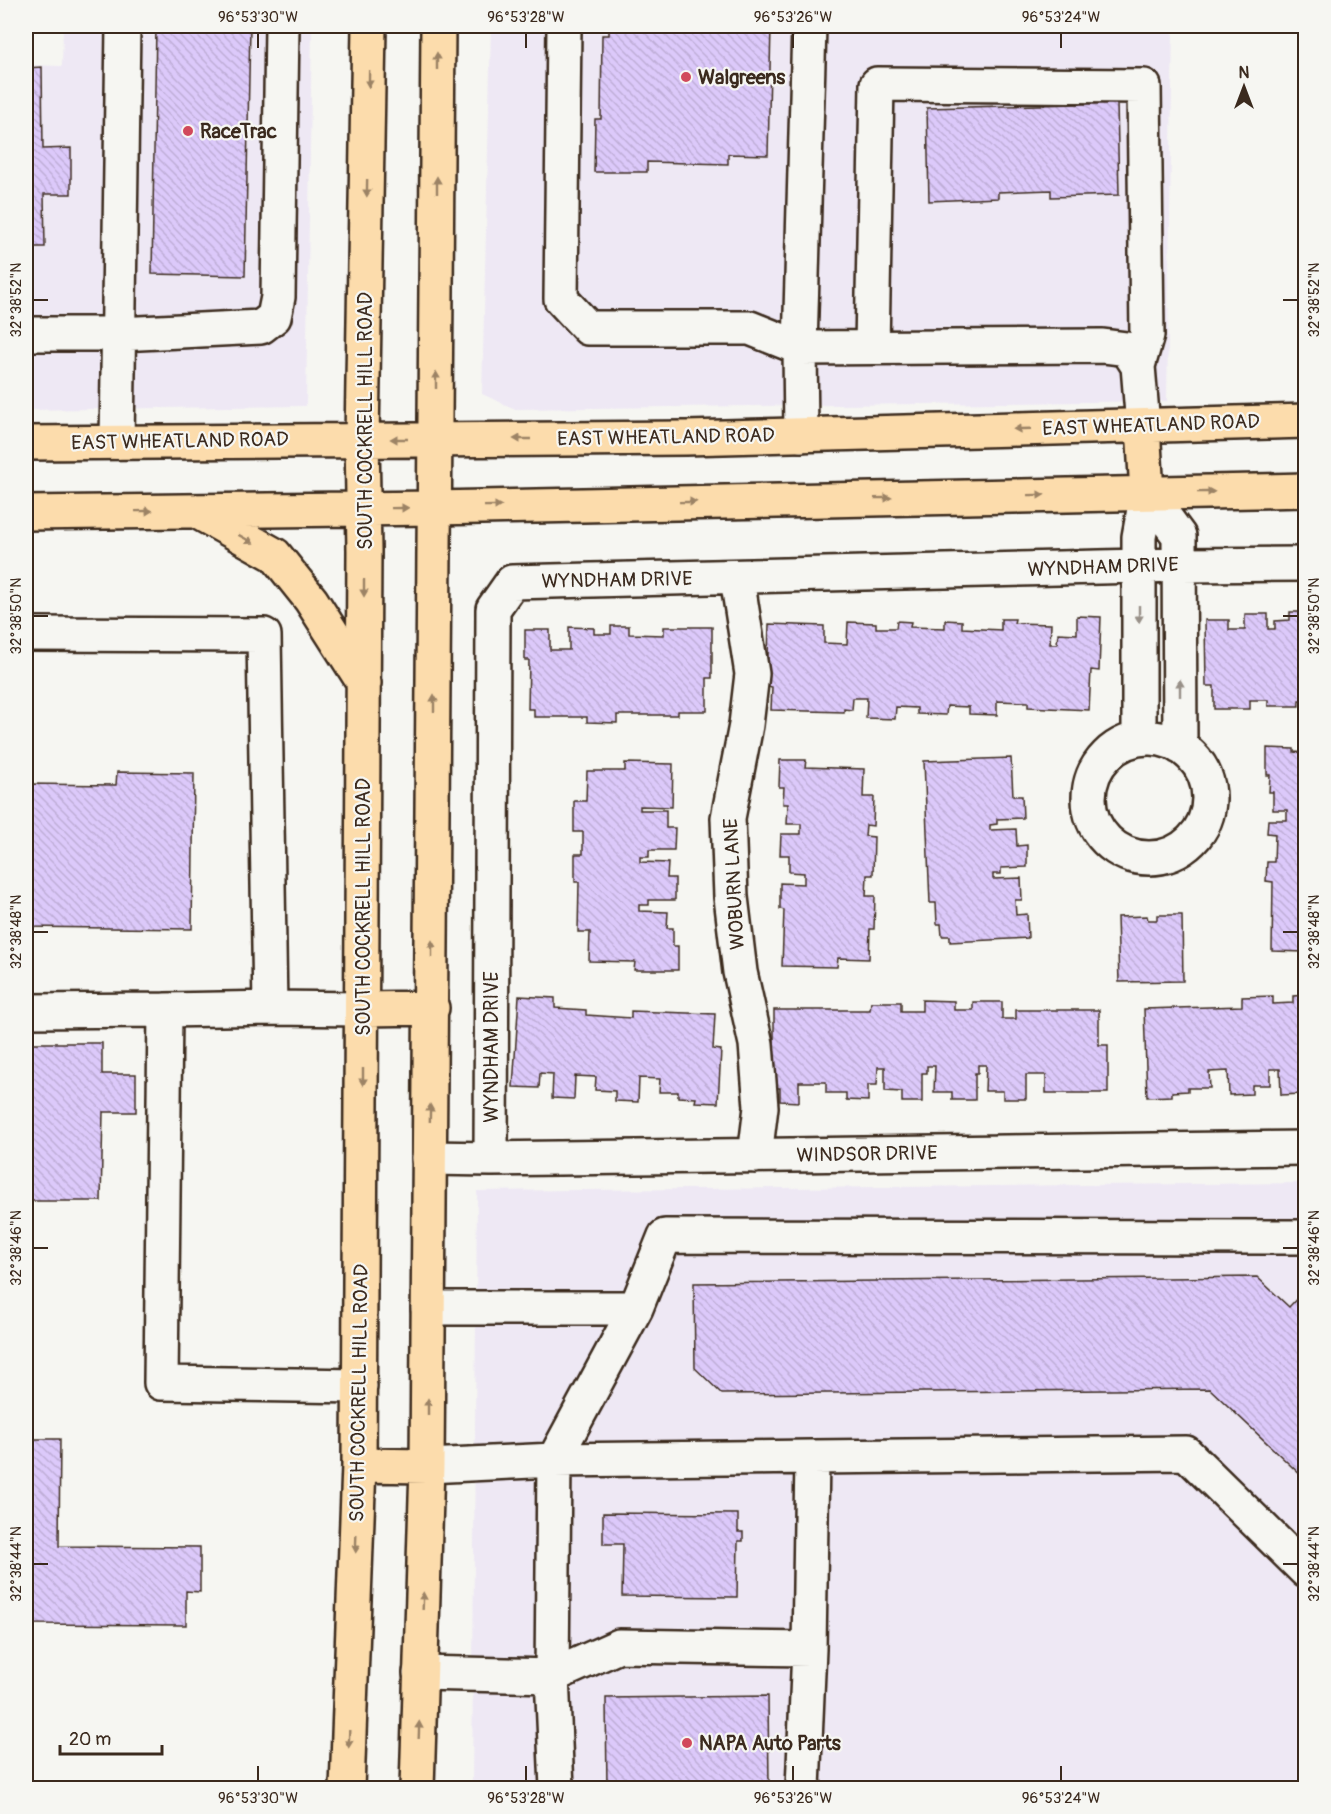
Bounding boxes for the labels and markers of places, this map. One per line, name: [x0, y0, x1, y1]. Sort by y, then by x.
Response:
place label: Walgreens: [698, 65, 785, 90]
marker: Walgreens: [679, 70, 693, 84]
place label: RaceTrac: [200, 119, 277, 144]
marker: RaceTrac: [181, 124, 195, 138]
place label: NAPA Auto Parts: [699, 1731, 841, 1756]
marker: NAPA Auto Parts: [680, 1736, 694, 1750]

